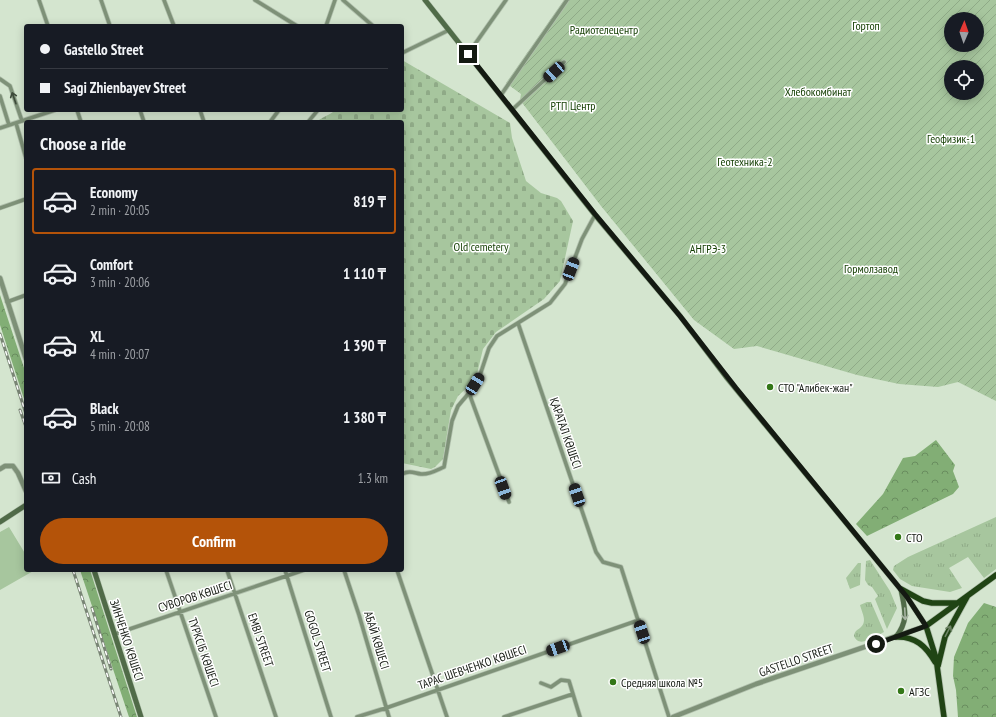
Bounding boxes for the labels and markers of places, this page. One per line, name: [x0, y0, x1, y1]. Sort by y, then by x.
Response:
place label: СТО "Алибек-жан": [778, 380, 853, 395]
marker: СТО "Алибек-жан": [765, 382, 775, 392]
place label: СТО: [906, 530, 923, 545]
marker: СТО: [893, 532, 903, 542]
place label: Средняя школа №5: [621, 675, 703, 690]
marker: Средняя школа №5: [608, 677, 618, 687]
place label: АГЗС: [909, 684, 930, 699]
marker: АГЗС: [896, 686, 906, 696]

